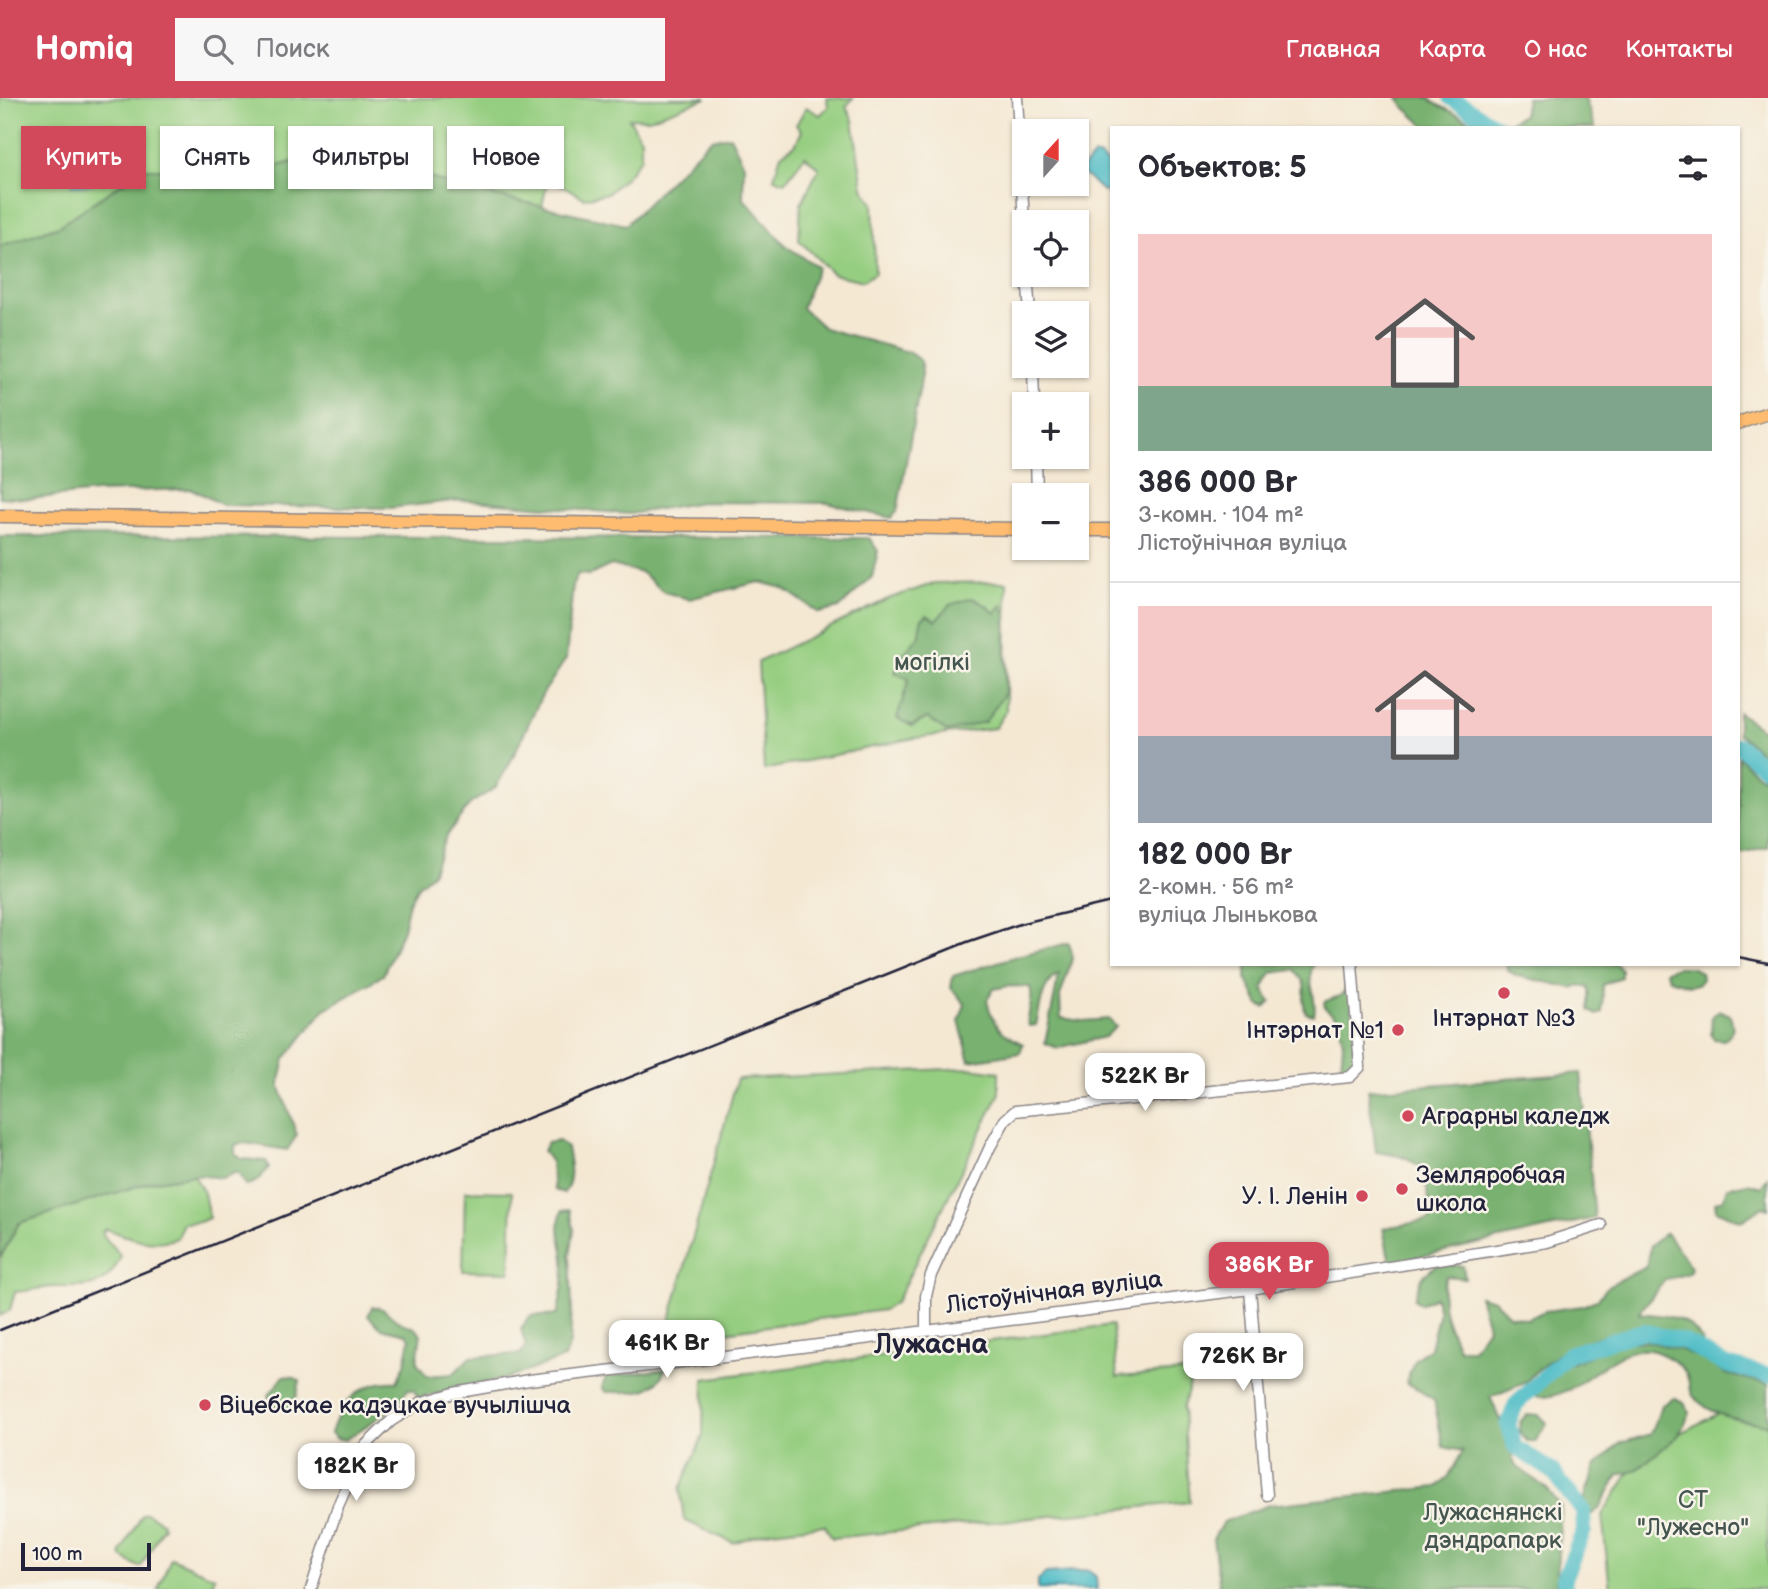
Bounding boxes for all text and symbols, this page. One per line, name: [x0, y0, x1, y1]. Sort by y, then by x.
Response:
search box: [175, 18, 665, 81]
text: Homiq: [35, 29, 133, 69]
icon: search: [199, 30, 237, 68]
text: Поиск: [255, 34, 330, 65]
text: Главная: [1286, 35, 1380, 64]
text: Карта: [1418, 35, 1486, 64]
text: О нас: [1524, 35, 1587, 64]
text: Контакты: [1625, 35, 1733, 64]
north arrow: [1012, 119, 1088, 196]
map controls: [1012, 119, 1089, 560]
chip: Купить: [21, 126, 146, 189]
chip: Снять: [160, 126, 274, 189]
chip: Фильтры: [288, 126, 433, 189]
chip: Новое: [447, 126, 564, 189]
icon: filters: [1674, 149, 1712, 187]
text: Объектов: 5: [1138, 150, 1307, 186]
button: locate: [1012, 210, 1089, 287]
icon: home: [1362, 280, 1488, 406]
button: layers: [1012, 301, 1089, 378]
button: +: [1012, 392, 1089, 469]
text: 386 000 Br: [1138, 465, 1297, 501]
button: −: [1012, 483, 1089, 560]
text: 3-комн. · 104 m²: [1138, 501, 1304, 529]
text: Лістоўнічная вуліца: [1138, 529, 1347, 557]
park label: могілкі: [894, 648, 970, 677]
icon: home: [1362, 652, 1488, 778]
text: 182 000 Br: [1138, 837, 1292, 873]
text: 2-комн. · 56 m²: [1138, 873, 1294, 901]
text: вуліца Лынькова: [1138, 901, 1318, 929]
marker: Інтэрнат №3: [1496, 985, 1512, 1001]
place label: Інтэрнат №3: [1432, 1004, 1576, 1033]
place label: Інтэрнат №1: [1246, 1016, 1384, 1045]
marker: Інтэрнат №1: [1390, 1022, 1406, 1038]
pin: 522K Br: [1080, 1054, 1210, 1113]
text: 522K Br: [1101, 1062, 1189, 1090]
place label: Аграрны каледж: [1421, 1102, 1610, 1131]
marker: Аграрны каледж: [1400, 1108, 1416, 1124]
place label: Земляробчая школа: [1416, 1161, 1565, 1218]
marker: Земляробчая школа: [1394, 1181, 1410, 1197]
place label: У. І. Ленін: [1242, 1182, 1348, 1211]
marker: У. І. Ленін: [1354, 1188, 1370, 1204]
pin: 386K Br: [1204, 1242, 1334, 1302]
text: 386K Br: [1225, 1251, 1313, 1279]
street label: Лістоўнічная вуліца: [943, 1264, 1164, 1320]
pin: 461K Br: [602, 1320, 732, 1380]
district label: Лужасна: [873, 1328, 989, 1361]
text: 461K Br: [625, 1329, 709, 1357]
pin: 726K Br: [1178, 1334, 1308, 1393]
text: 726K Br: [1199, 1342, 1287, 1370]
place label: Віцебскае кадэцкае вучылішча: [219, 1391, 571, 1420]
marker: Віцебскае кадэцкае вучылішча: [197, 1397, 213, 1413]
pin: 182K Br: [291, 1444, 421, 1503]
text: 182K Br: [314, 1452, 398, 1480]
park label: СТ "Лужесно": [1637, 1485, 1749, 1542]
park label: Лужаснянскі дэндрапарк: [1422, 1498, 1563, 1555]
scale bar: [21, 1540, 150, 1572]
text: 100 m: [32, 1543, 83, 1566]

